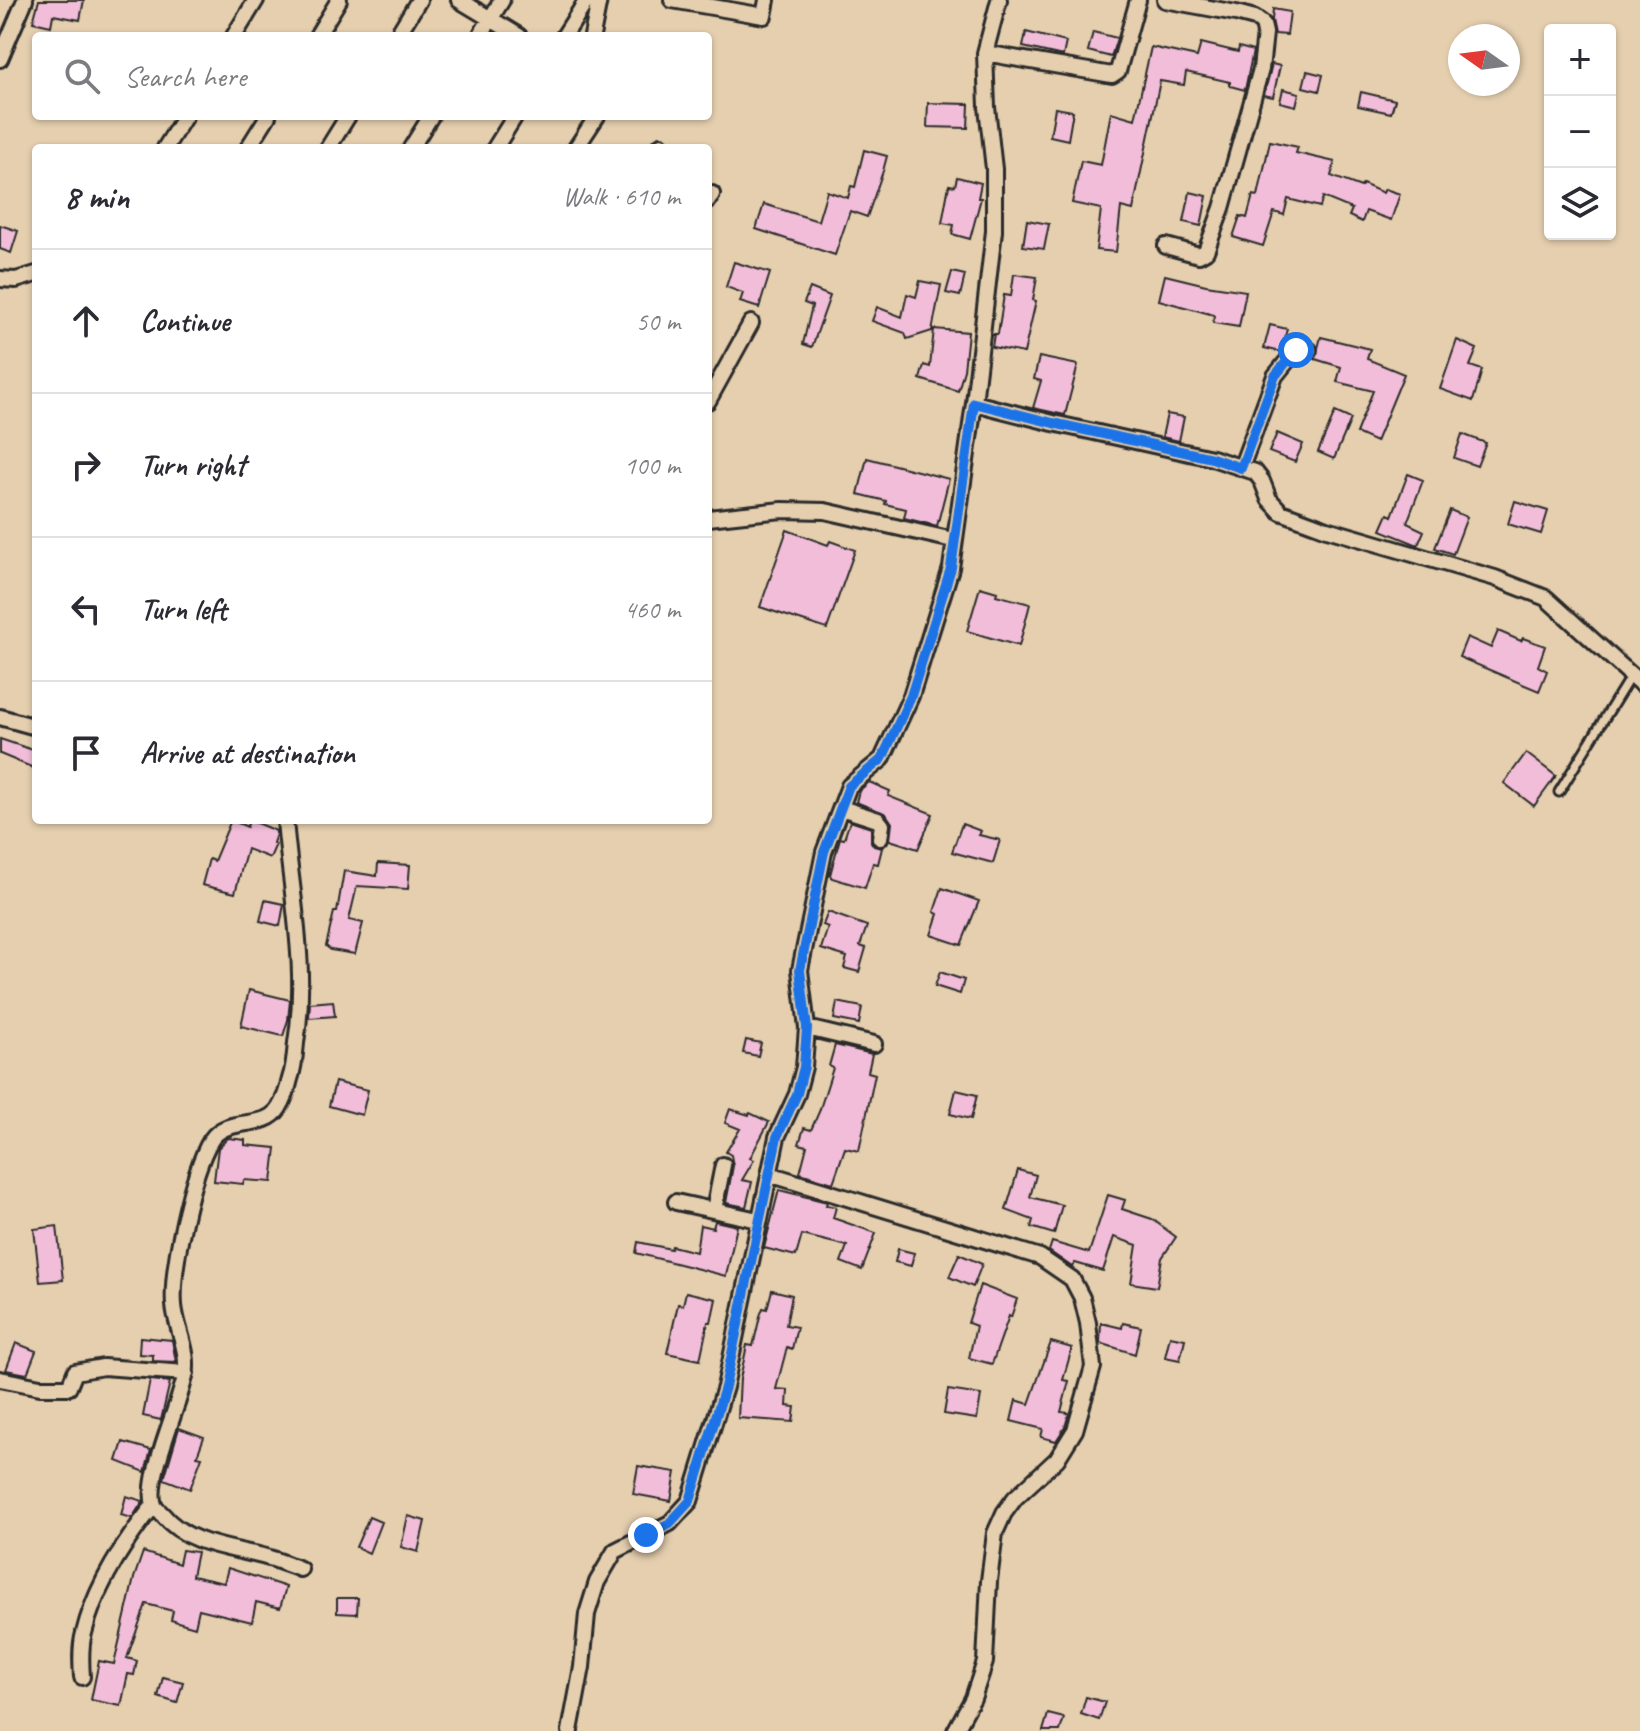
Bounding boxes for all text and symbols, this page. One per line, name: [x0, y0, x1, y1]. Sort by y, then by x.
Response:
north arrow: [1448, 24, 1520, 96]
map controls: [1544, 24, 1616, 240]
button: +: [1544, 24, 1616, 96]
search box: [32, 32, 712, 120]
icon: search: [60, 54, 104, 98]
text: Search here: [124, 57, 246, 95]
button: −: [1544, 96, 1616, 168]
button: layers: [1544, 168, 1616, 240]
text: 8 min: [64, 175, 129, 218]
text: Walk · 610 m: [563, 180, 680, 213]
icon: ahead: [64, 299, 108, 343]
text: Continue: [140, 302, 230, 340]
text: 50 m: [636, 305, 680, 338]
route start: [1278, 332, 1314, 368]
icon: right: [64, 443, 108, 487]
text: Turn right: [140, 446, 245, 484]
text: 100 m: [624, 449, 680, 482]
icon: left: [64, 587, 108, 631]
text: Turn left: [140, 590, 227, 628]
text: 460 m: [624, 593, 680, 626]
icon: arrive: [64, 731, 108, 775]
text: Arrive at destination: [140, 734, 355, 772]
route end: [628, 1517, 664, 1553]

